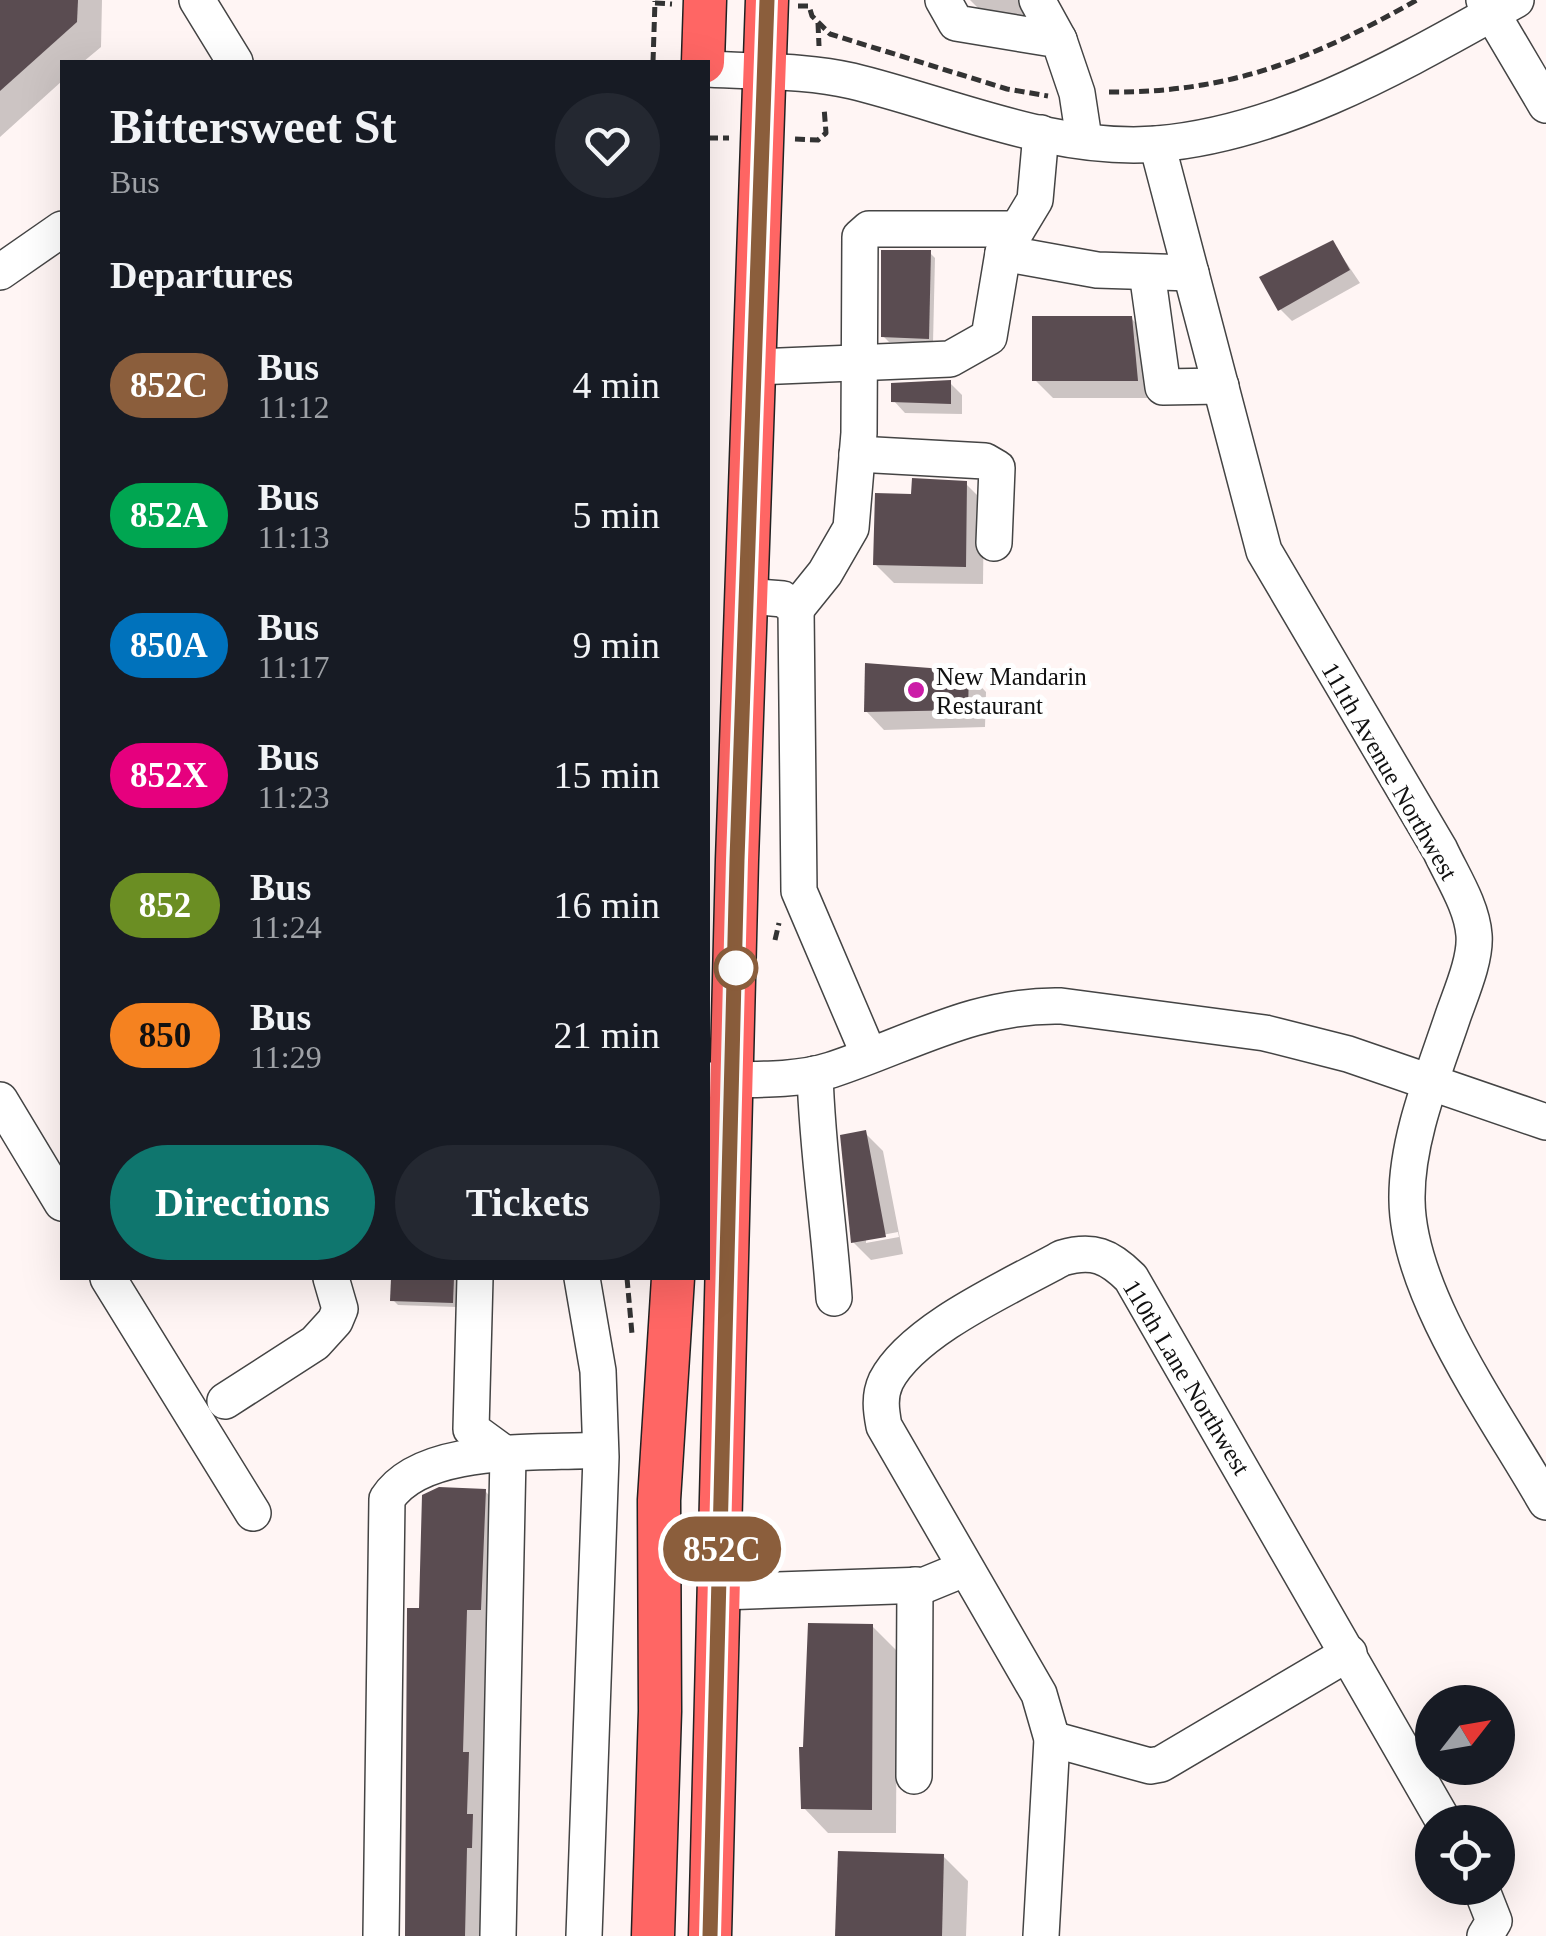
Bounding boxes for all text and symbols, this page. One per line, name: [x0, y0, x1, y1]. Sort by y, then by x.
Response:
button: heart: [555, 93, 660, 198]
text: Bittersweet St: [110, 100, 397, 153]
text: Bus: [110, 164, 160, 200]
text: Departures: [110, 254, 293, 296]
text: Bus: [258, 346, 319, 388]
text: 4 min: [572, 364, 660, 406]
text: 852C: [130, 366, 208, 405]
text: 11:12: [258, 389, 329, 425]
text: Bus: [258, 476, 319, 518]
text: 5 min: [572, 494, 660, 536]
text: 852A: [130, 496, 208, 535]
text: 11:13: [258, 519, 329, 555]
text: Bus: [258, 606, 319, 648]
text: 9 min: [572, 624, 660, 666]
text: 850A: [130, 626, 208, 665]
text: 11:17: [258, 649, 329, 685]
street label: 111th Avenue Northwest: [1316, 658, 1463, 885]
place label: New Mandarin Restaurant: [936, 663, 1087, 719]
marker: New Mandarin Restaurant: [905, 679, 927, 701]
text: Bus: [258, 736, 319, 778]
text: 15 min: [553, 754, 660, 796]
text: 852X: [130, 756, 208, 795]
text: 11:23: [258, 779, 329, 815]
text: Bus: [250, 866, 311, 908]
text: 16 min: [553, 884, 660, 926]
text: 852: [139, 886, 191, 925]
text: 11:24: [250, 909, 322, 945]
unlabelled marker: [715, 947, 757, 989]
text: Bus: [250, 996, 311, 1038]
text: 21 min: [553, 1014, 660, 1056]
text: 850: [139, 1016, 191, 1055]
text: 11:29: [250, 1039, 322, 1075]
button: Directions: [110, 1145, 375, 1260]
button: Tickets: [395, 1145, 660, 1260]
street label: 110th Lane Northwest: [1118, 1275, 1256, 1480]
line badge: 852C: [652, 1516, 792, 1582]
text: 852C: [683, 1530, 761, 1569]
north arrow: [1415, 1685, 1515, 1785]
map controls: [1415, 1685, 1515, 1905]
button: locate: [1415, 1805, 1515, 1905]

